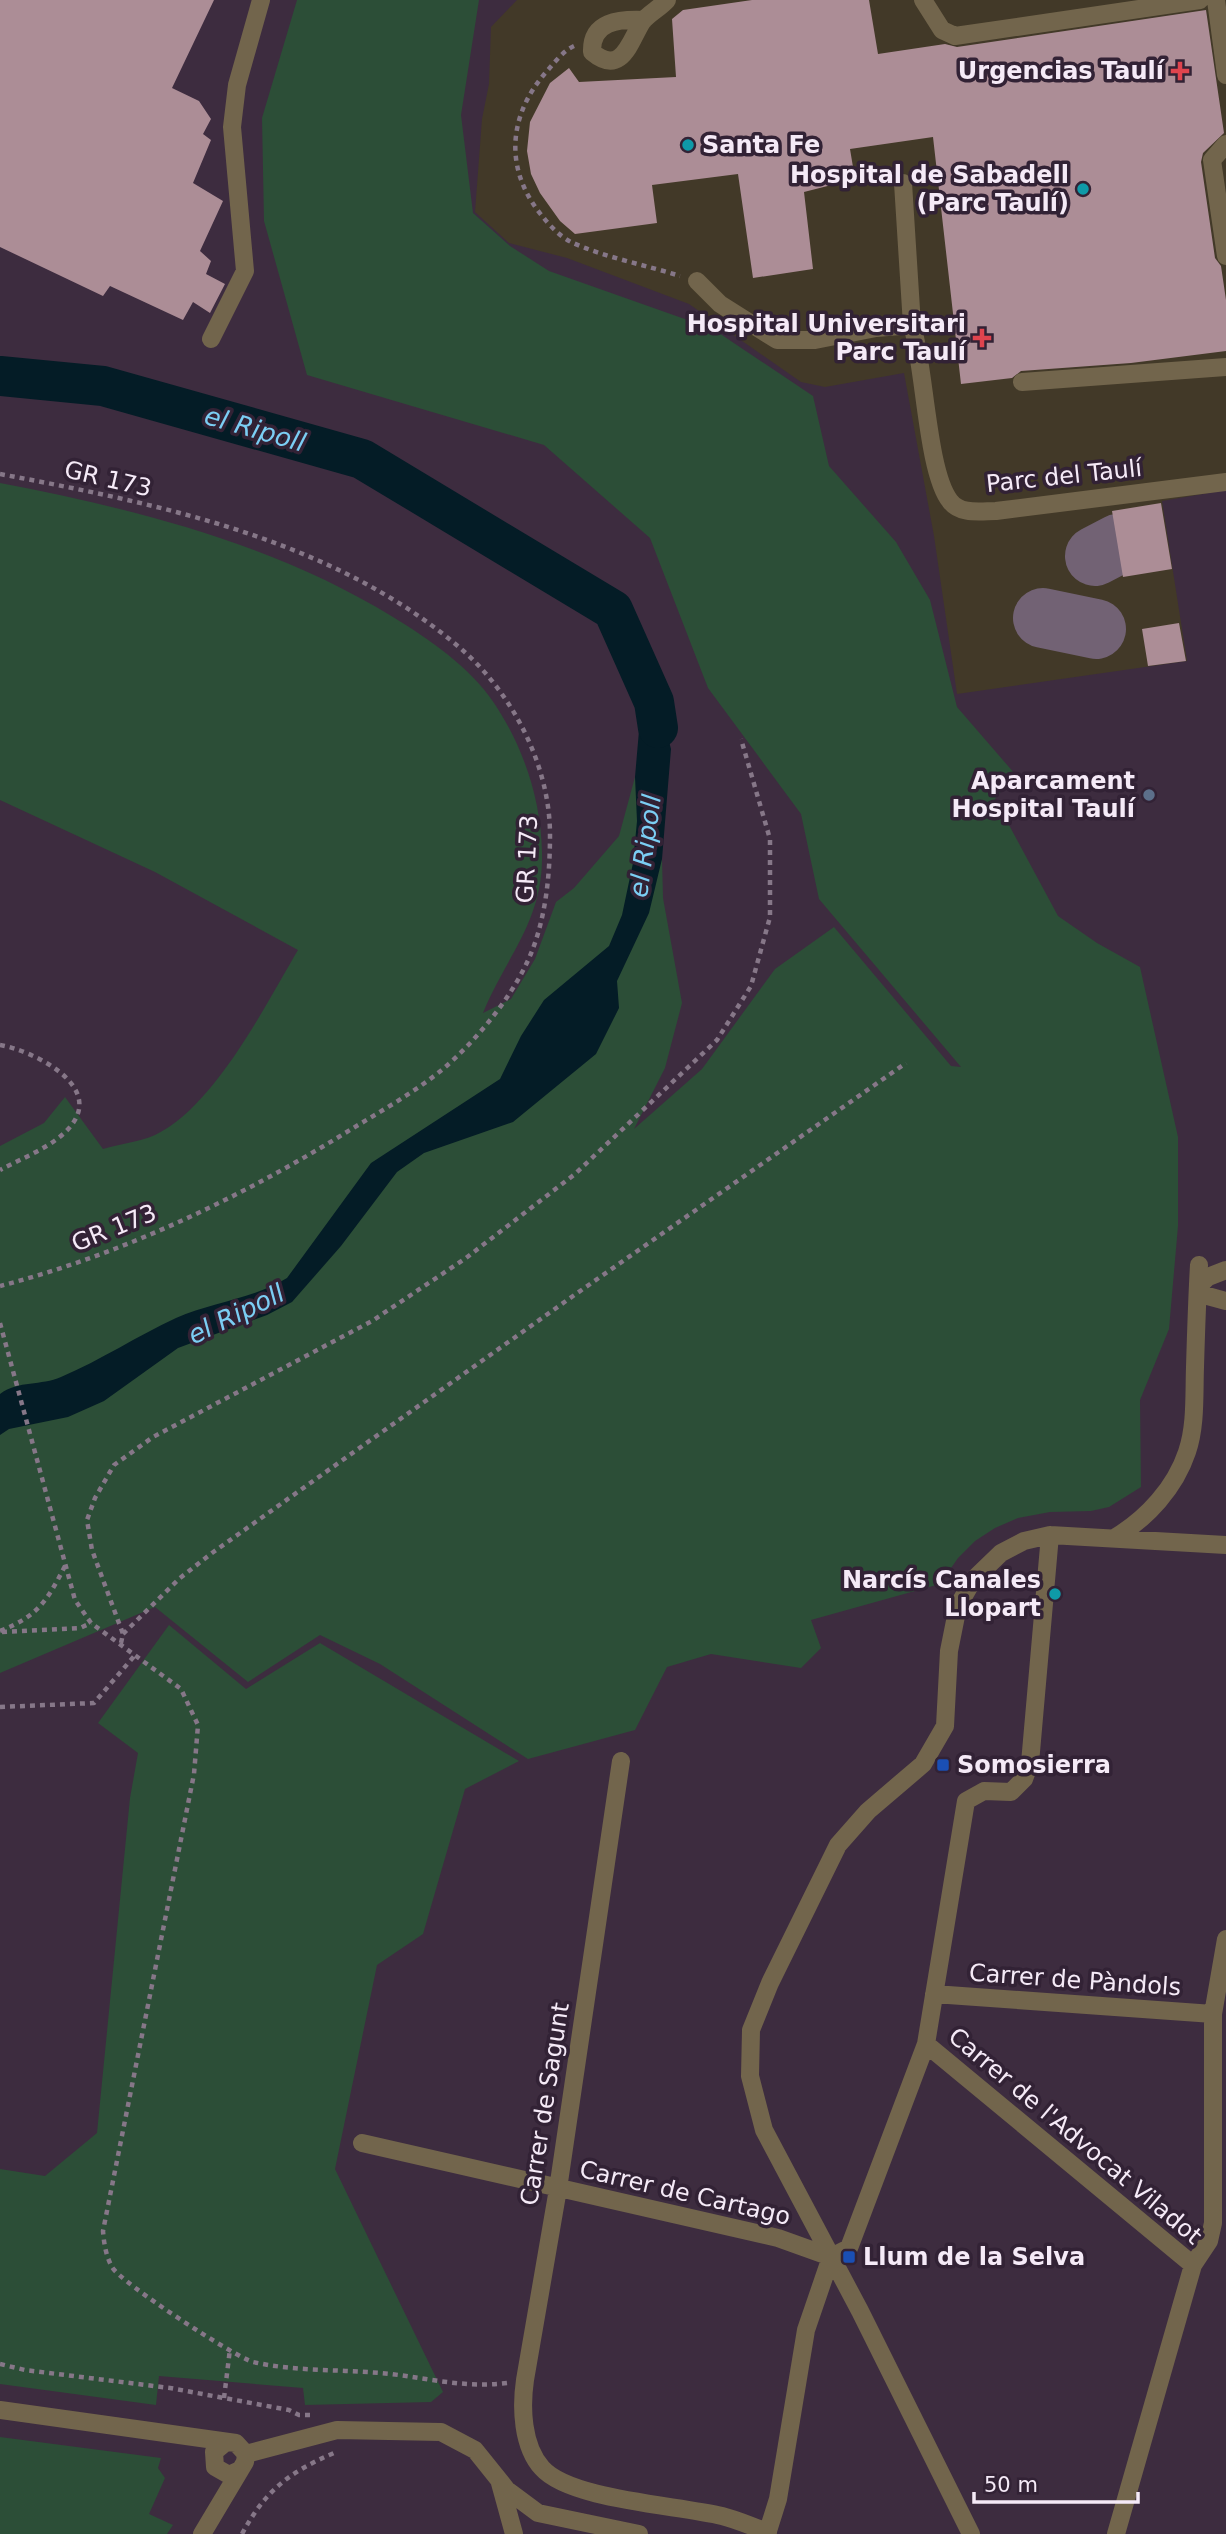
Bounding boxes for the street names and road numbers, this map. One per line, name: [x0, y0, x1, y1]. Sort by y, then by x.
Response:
street label: Parc del Taulí: [985, 454, 1145, 498]
street label: GR 173: [62, 455, 154, 503]
street label: GR 173: [511, 814, 543, 904]
street label: GR 173: [68, 1198, 160, 1258]
street label: Carrer de Pàndols: [968, 1959, 1182, 2001]
street label: Carrer de Sagunt: [515, 2000, 575, 2208]
street label: Carrer de l'Advocat Viladot: [943, 2022, 1207, 2250]
street label: Carrer de Cartago: [577, 2155, 793, 2231]

